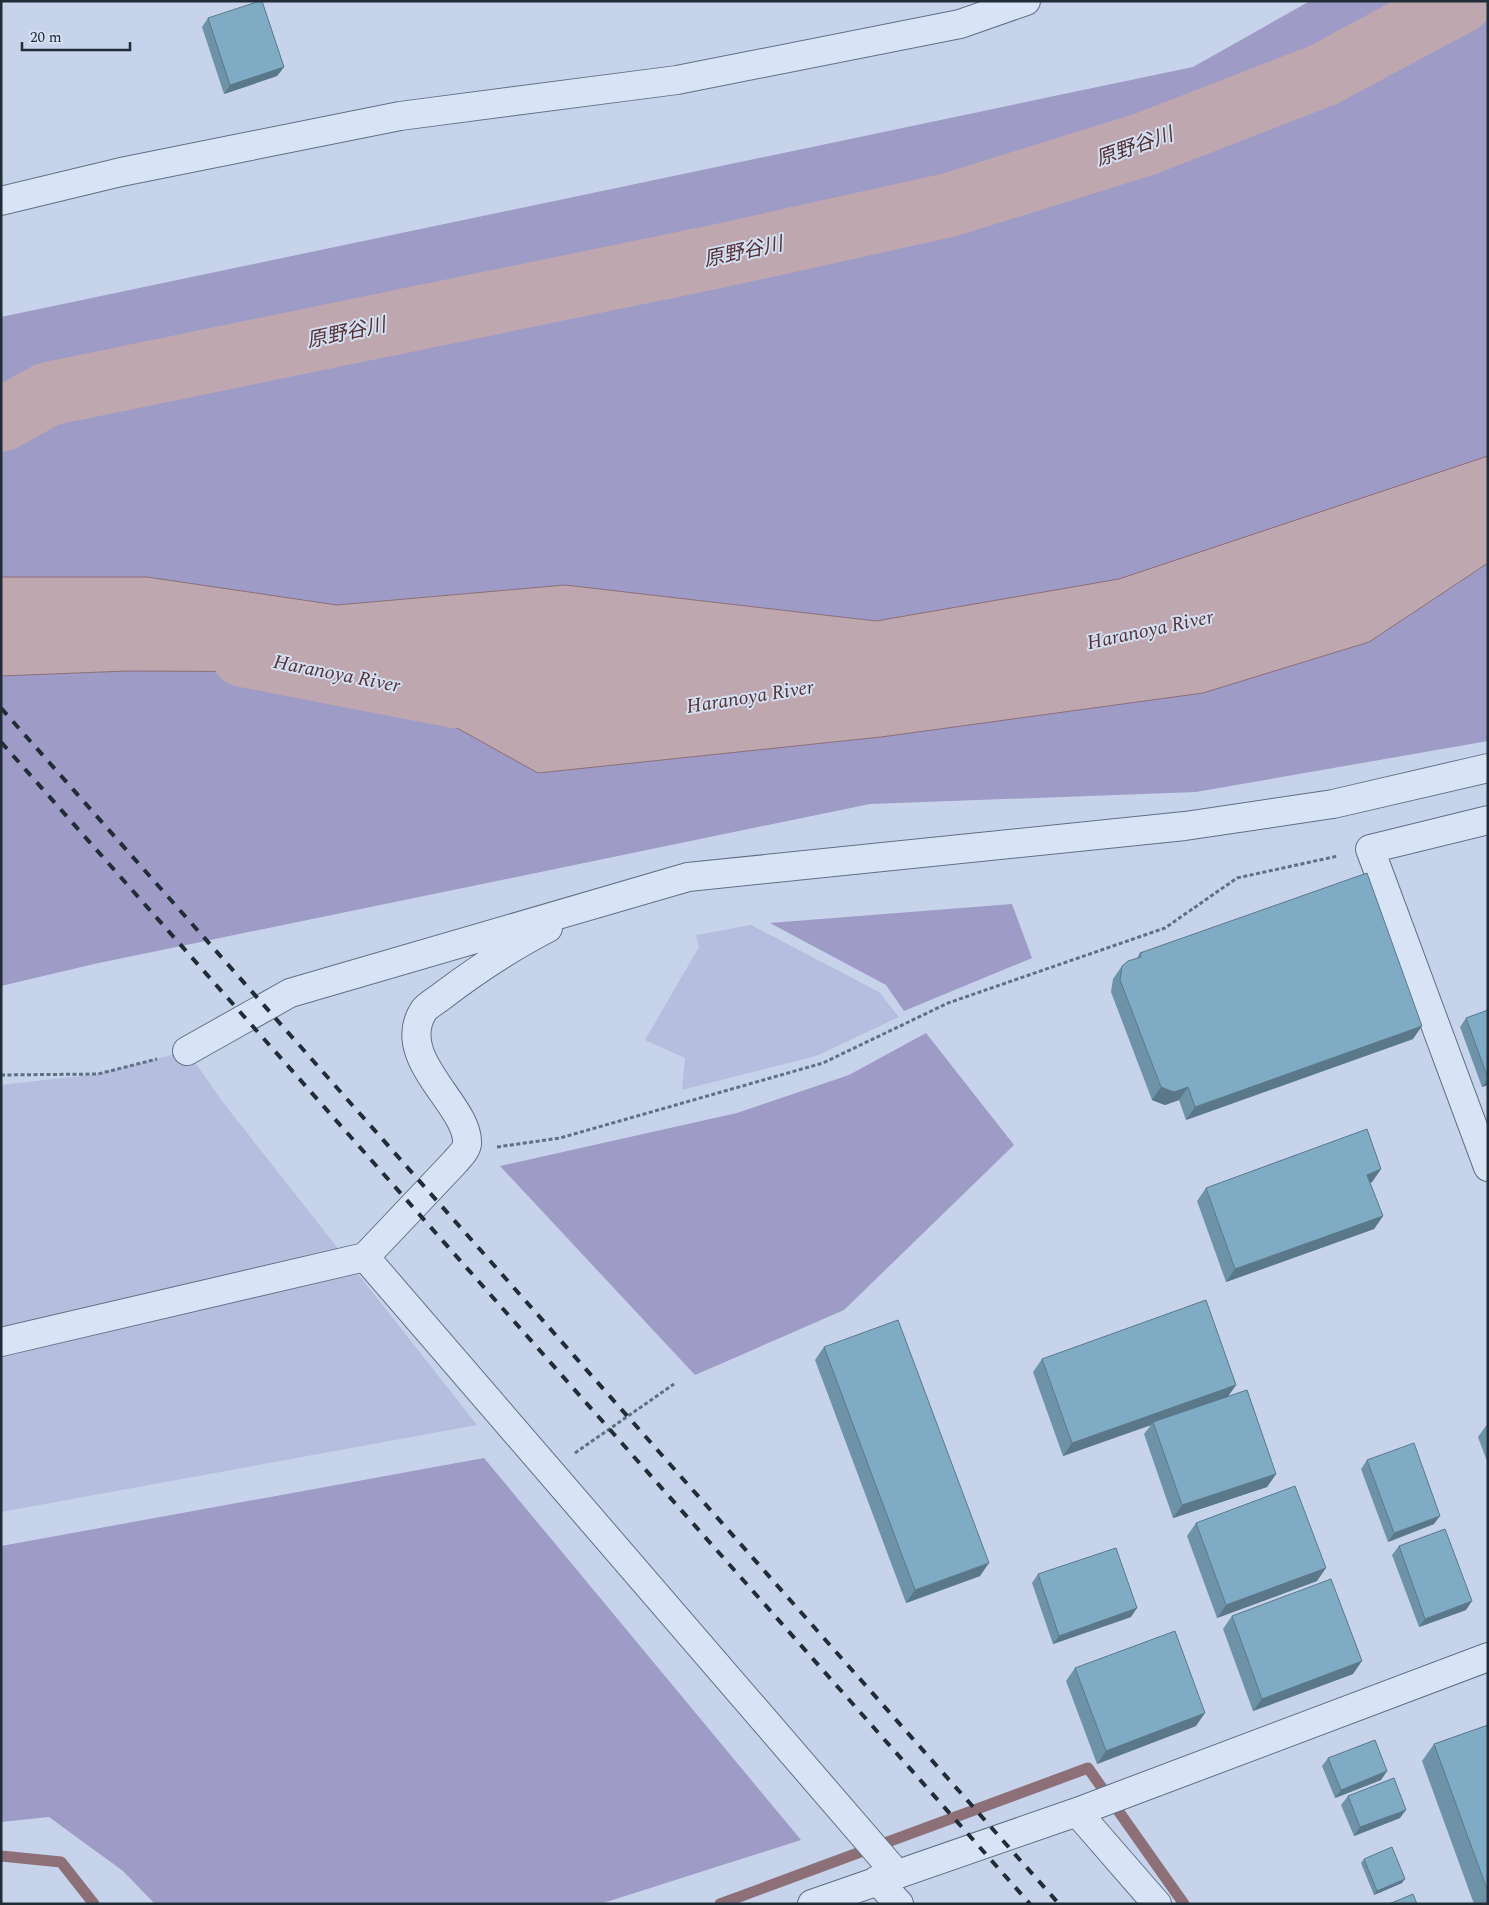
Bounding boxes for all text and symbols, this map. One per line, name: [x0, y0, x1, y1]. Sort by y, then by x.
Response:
scale bar: [22, 20, 130, 52]
text: 20 m: [30, 26, 62, 49]
water label: 原野谷川: [1092, 119, 1179, 174]
water label: 原野谷川: [701, 229, 787, 275]
water label: 原野谷川: [304, 310, 390, 356]
water label: Haranoya River: [1084, 602, 1217, 658]
water label: Haranoya River: [271, 647, 404, 701]
water label: Haranoya River: [684, 672, 817, 722]

